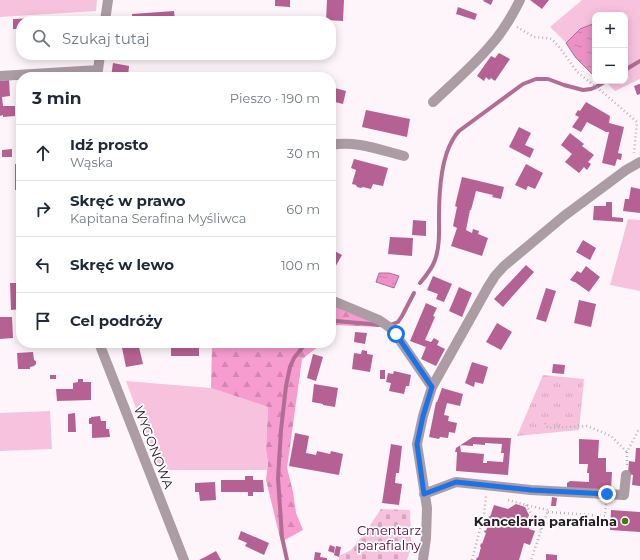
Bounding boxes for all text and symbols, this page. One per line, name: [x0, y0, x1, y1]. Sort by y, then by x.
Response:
map controls: [592, 12, 628, 84]
button: +: [592, 12, 628, 48]
search box: [16, 16, 336, 60]
icon: search: [30, 27, 52, 49]
text: Szukaj tutaj: [62, 29, 150, 48]
button: −: [592, 48, 628, 84]
text: 3 min: [32, 88, 82, 108]
text: Pieszo · 190 m: [230, 90, 320, 106]
text: Idź prosto: [70, 135, 148, 154]
icon: ahead: [32, 142, 54, 164]
text: 30 m: [287, 145, 320, 161]
text: Wąska: [70, 154, 113, 170]
text: Skręć w prawo: [70, 191, 186, 210]
icon: right: [32, 198, 54, 220]
text: 60 m: [286, 201, 320, 217]
text: Kapitana Serafina Myśliwca: [70, 210, 246, 226]
icon: left: [32, 254, 54, 276]
text: Skręć w lewo: [70, 255, 174, 274]
text: 100 m: [281, 257, 320, 273]
icon: arrive: [32, 310, 54, 332]
text: Cel podróży: [70, 311, 162, 330]
route start: [387, 325, 405, 343]
street label: WYGONOWA: [131, 403, 177, 491]
route end: [598, 485, 616, 503]
place label: Kancelaria parafialna: [474, 513, 617, 529]
marker: Kancelaria parafialna: [620, 516, 630, 526]
park label: Cmentarz parafialny: [357, 522, 422, 553]

